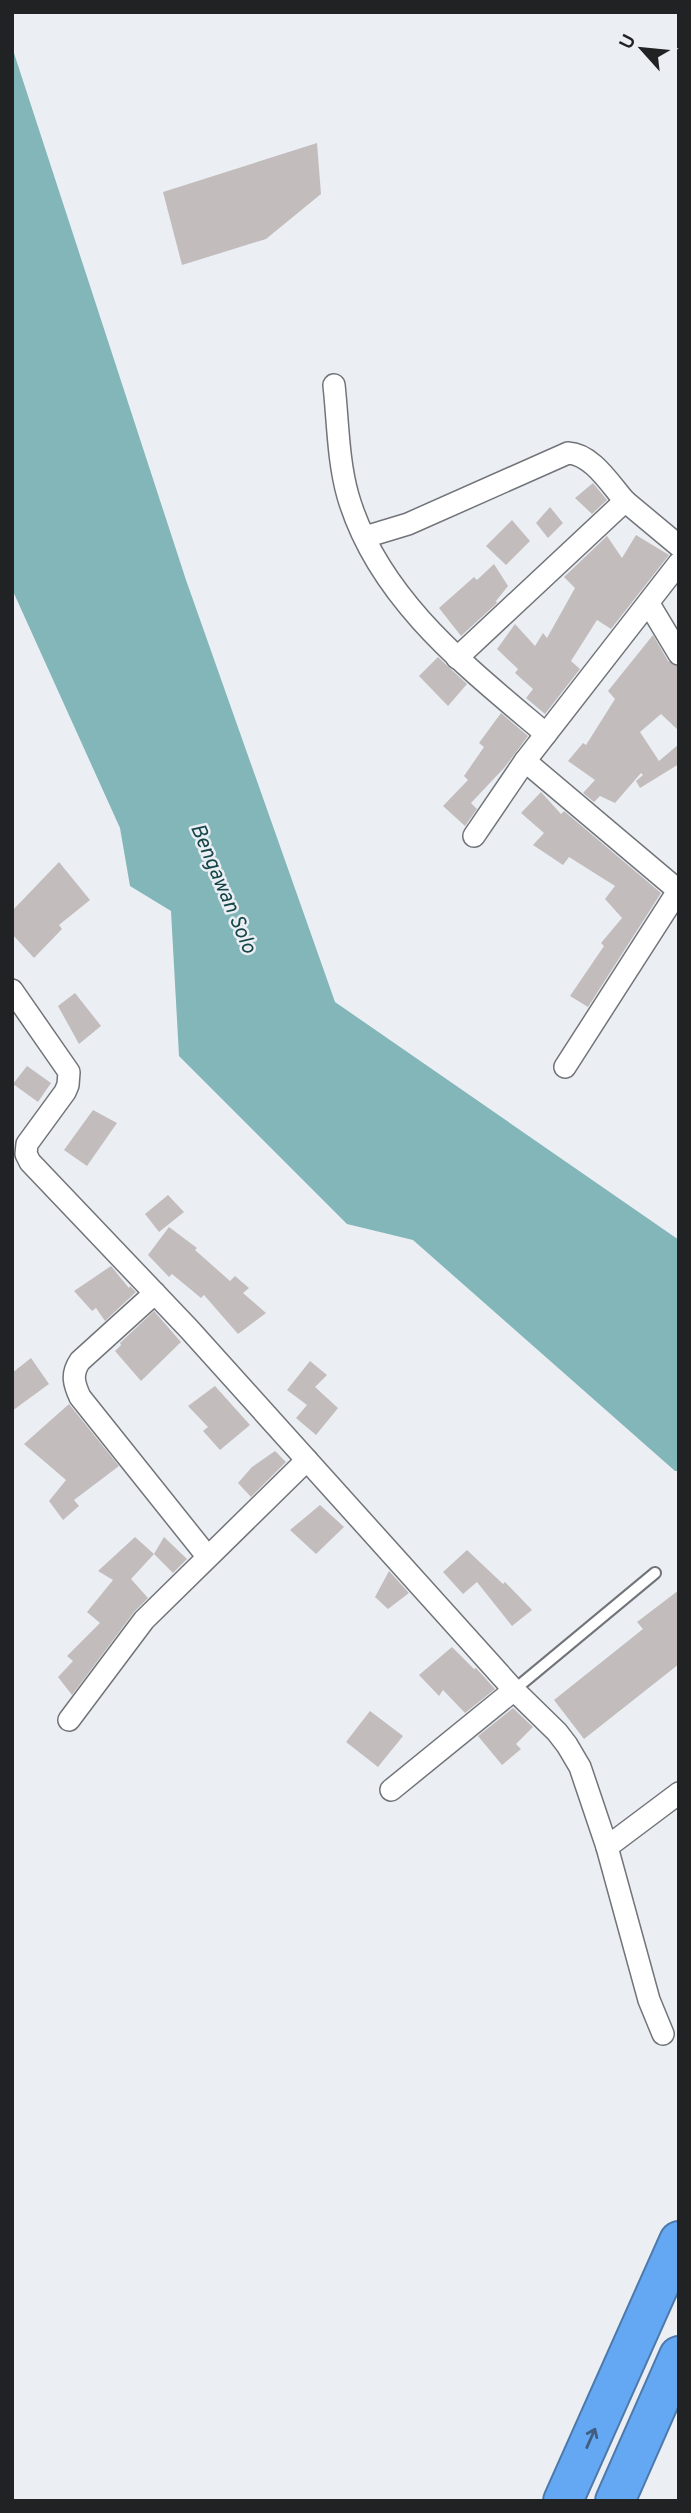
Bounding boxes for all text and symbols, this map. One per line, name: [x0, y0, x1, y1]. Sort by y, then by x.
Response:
north arrow: [607, 14, 677, 84]
text: U: [615, 31, 642, 54]
water label: Bengawan Solo: [183, 820, 262, 958]
one-way arrow: [585, 2428, 598, 2449]

